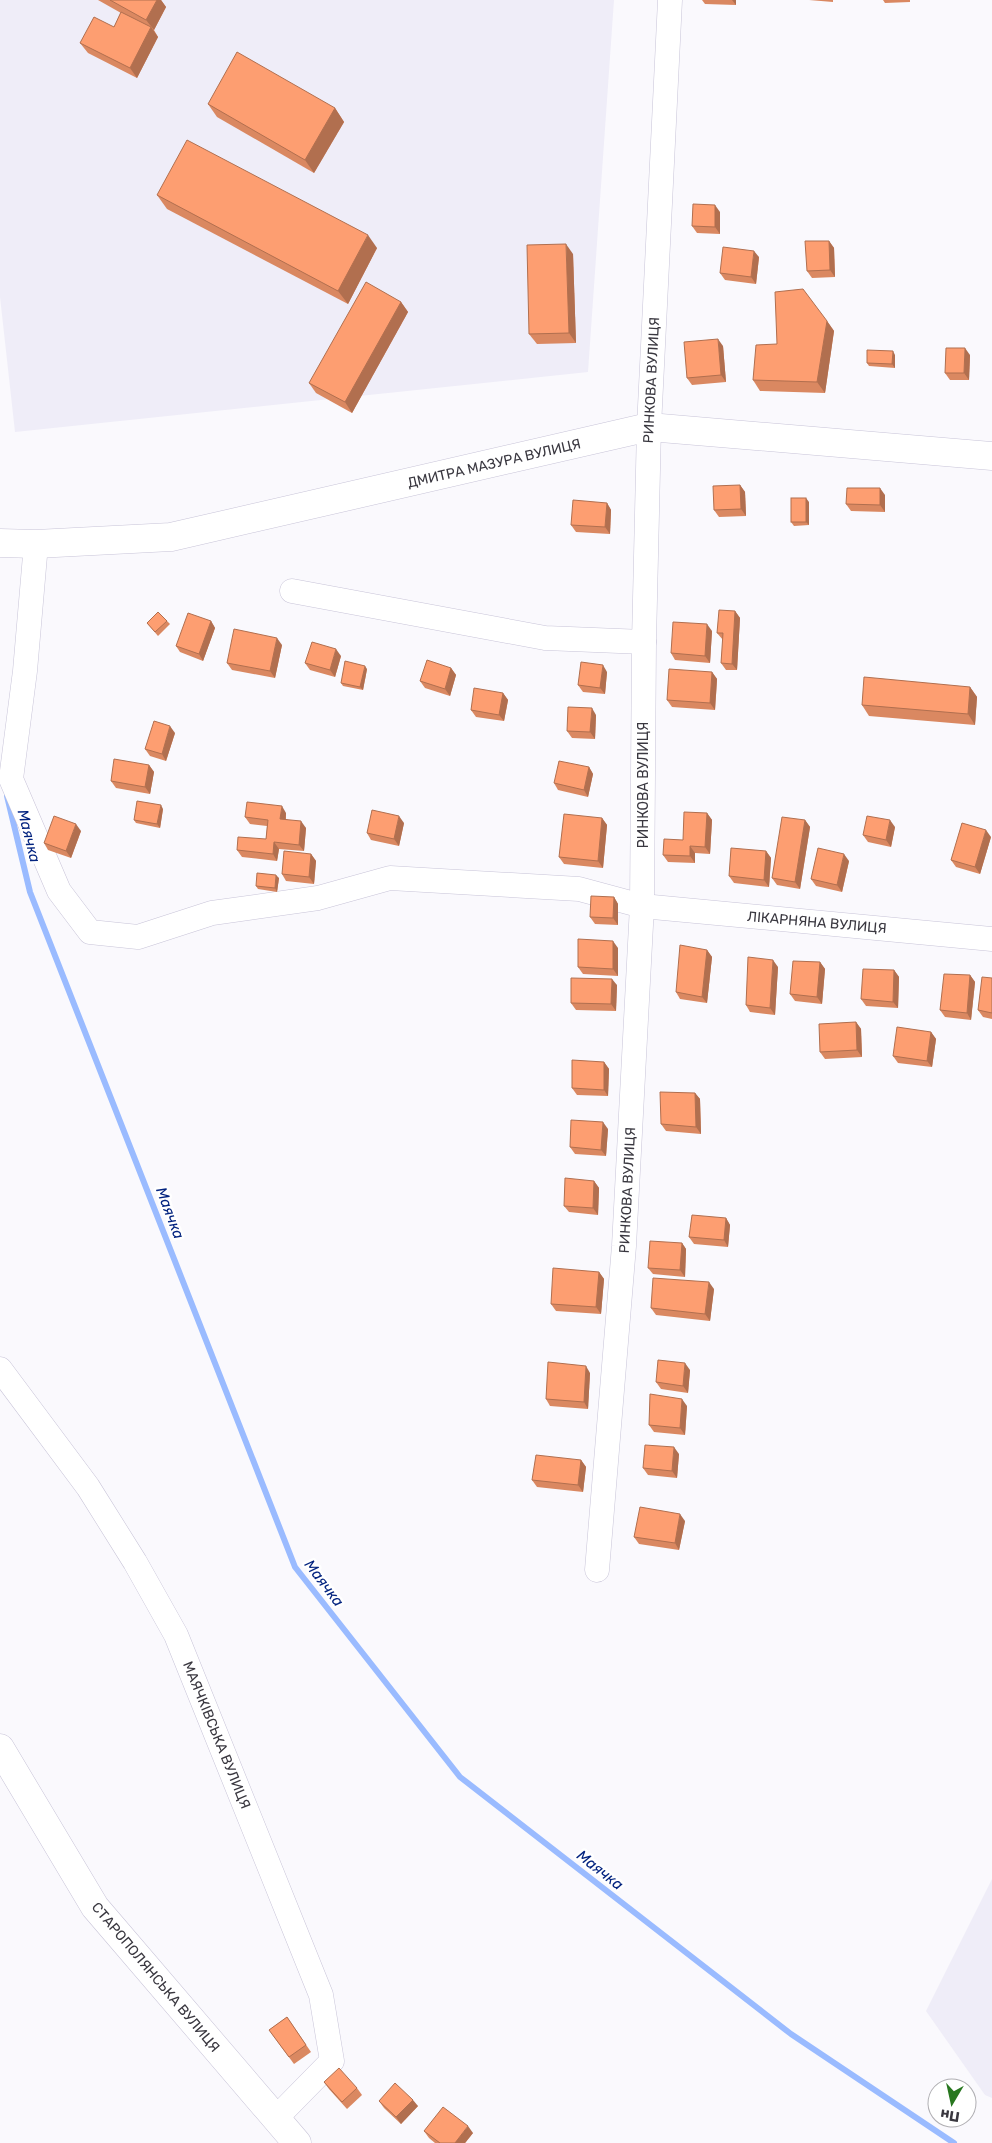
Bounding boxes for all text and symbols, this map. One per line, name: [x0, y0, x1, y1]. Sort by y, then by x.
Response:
street label: РИНКОВА ВУЛИЦЯ: [640, 316, 663, 444]
street label: ДМИТРА МАЗУРА ВУЛИЦЯ: [406, 435, 582, 492]
street label: РИНКОВА ВУЛИЦЯ: [635, 722, 652, 848]
water label: Маячка: [14, 808, 44, 865]
street label: ЛІКАРНЯНА ВУЛИЦЯ: [746, 908, 887, 937]
street label: РИНКОВА ВУЛИЦЯ: [616, 1126, 639, 1254]
water label: Маячка: [152, 1185, 188, 1242]
water label: Маячка: [301, 1556, 348, 1610]
street label: МАЯЧКІВСЬКА ВУЛИЦЯ: [179, 1659, 254, 1811]
water label: Маячка: [573, 1846, 627, 1894]
street label: СТАРОПОЛЯНСЬКА ВУЛИЦЯ: [88, 1899, 223, 2056]
north arrow: [927, 2078, 977, 2128]
text: Пн: [939, 2105, 961, 2125]

